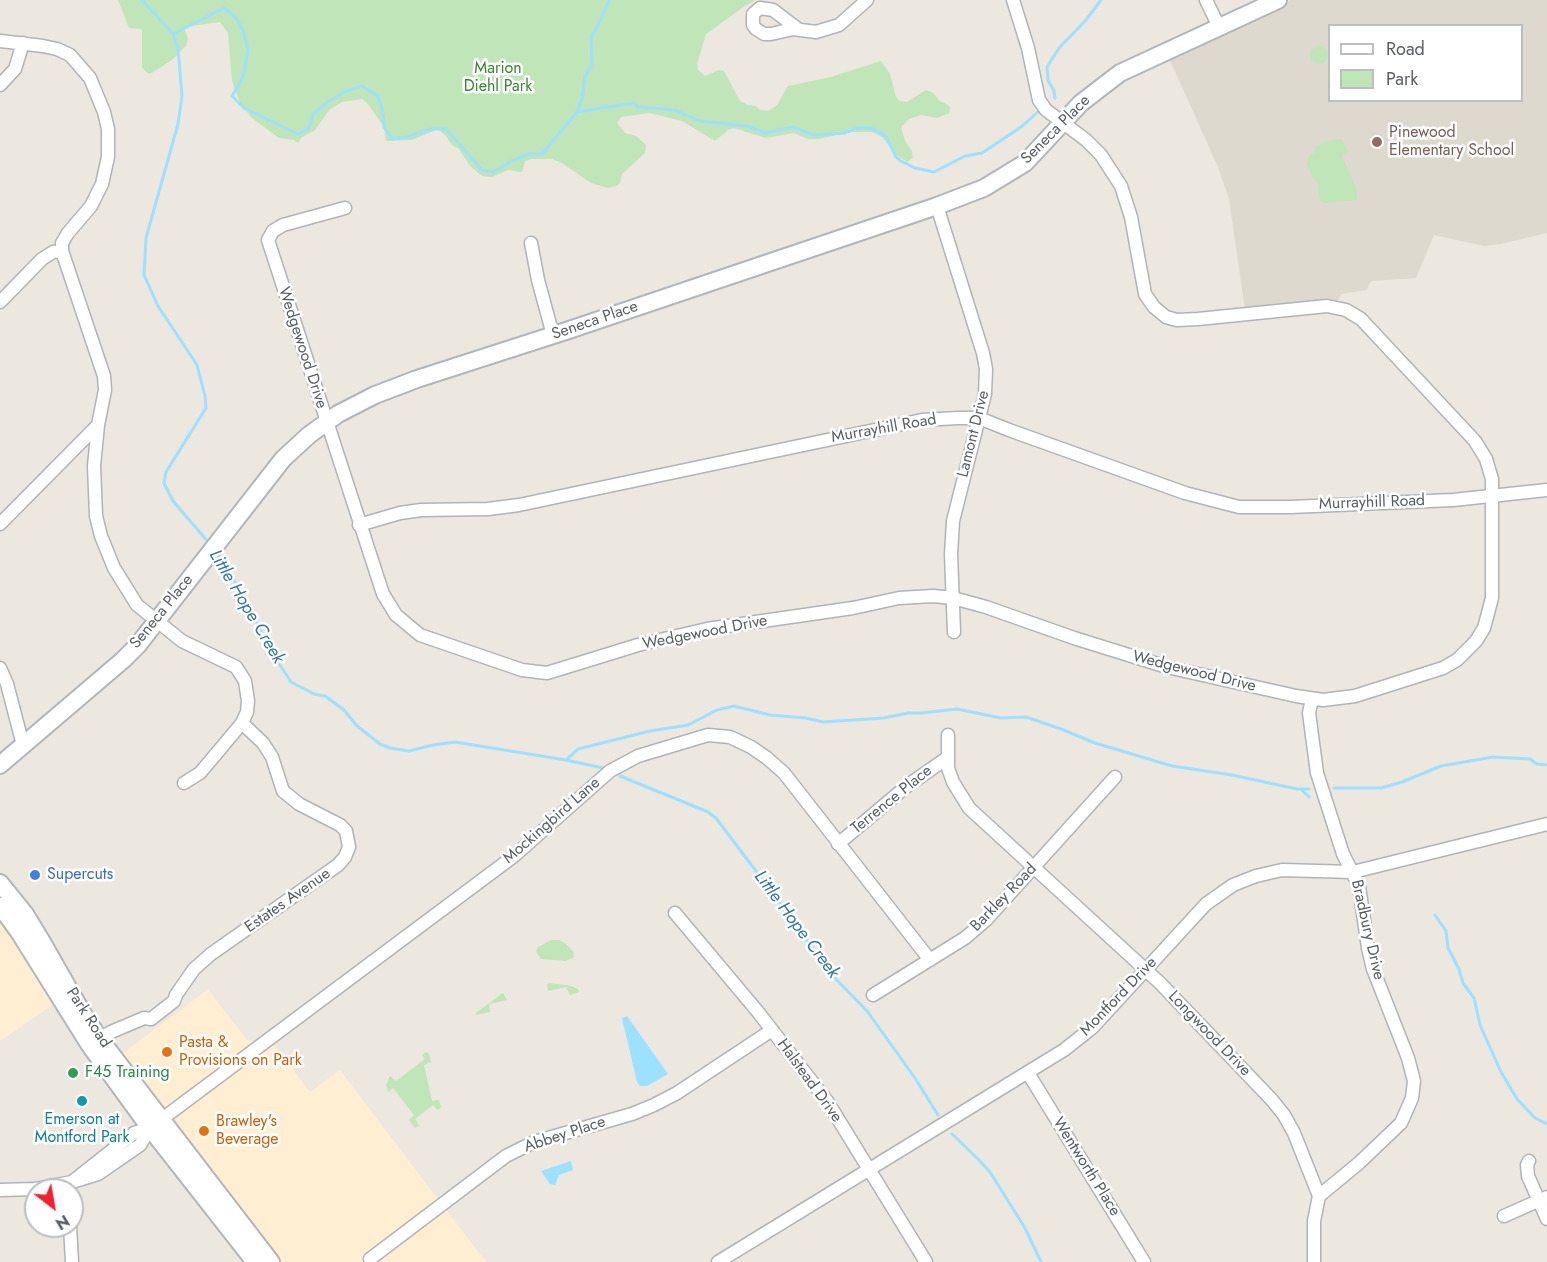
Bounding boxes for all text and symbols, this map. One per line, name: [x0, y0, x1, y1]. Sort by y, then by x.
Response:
legend: [1328, 24, 1523, 102]
text: Road: [1386, 36, 1425, 62]
park label: Marion Diehl Park: [464, 59, 532, 97]
text: Park: [1386, 66, 1418, 92]
street label: Seneca Place: [1017, 91, 1095, 169]
place label: Pinewood Elementary School: [1389, 123, 1514, 161]
marker: Pinewood Elementary School: [1370, 135, 1384, 149]
street label: Wedgewood Drive: [273, 285, 331, 411]
street label: Seneca Place: [549, 297, 641, 345]
street label: Lamont Drive: [954, 389, 994, 479]
street label: Murrayhill Road: [830, 410, 938, 448]
street label: Murrayhill Road: [1319, 492, 1425, 514]
water label: Little Hope Creek: [204, 546, 288, 668]
street label: Seneca Place: [126, 571, 198, 653]
street label: Wedgewood Drive: [641, 611, 769, 655]
street label: Wedgewood Drive: [1130, 647, 1258, 697]
street label: Terrence Place: [848, 762, 936, 838]
street label: Mockingbird Lane: [500, 774, 604, 868]
street label: Barkley Road: [967, 860, 1041, 936]
street label: Estates Avenue: [242, 864, 334, 938]
place label: Supercuts: [47, 865, 113, 885]
water label: Little Hope Creek: [749, 867, 843, 983]
marker: Supercuts: [28, 868, 42, 882]
street label: Bradbury Drive: [1346, 878, 1388, 982]
street label: Montford Drive: [1077, 954, 1161, 1040]
street label: Park Road: [61, 984, 115, 1052]
street label: Longwood Drive: [1164, 987, 1254, 1081]
place label: Pasta & Provisions on Park: [179, 1033, 302, 1071]
street label: Halstead Drive: [772, 1036, 846, 1126]
marker: Pasta & Provisions on Park: [160, 1045, 174, 1059]
place label: F45 Training: [85, 1063, 170, 1083]
marker: F45 Training: [66, 1066, 80, 1080]
marker: Emerson at Montford Park: [75, 1094, 89, 1108]
place label: Emerson at Montford Park: [34, 1110, 130, 1148]
place label: Brawley's Beverage: [216, 1112, 279, 1150]
street label: Abbey Place: [522, 1113, 608, 1157]
street label: Wentworth Place: [1048, 1114, 1124, 1220]
marker: Brawley's Beverage: [197, 1124, 211, 1138]
north arrow: [24, 1178, 84, 1238]
text: N: [51, 1209, 74, 1235]

